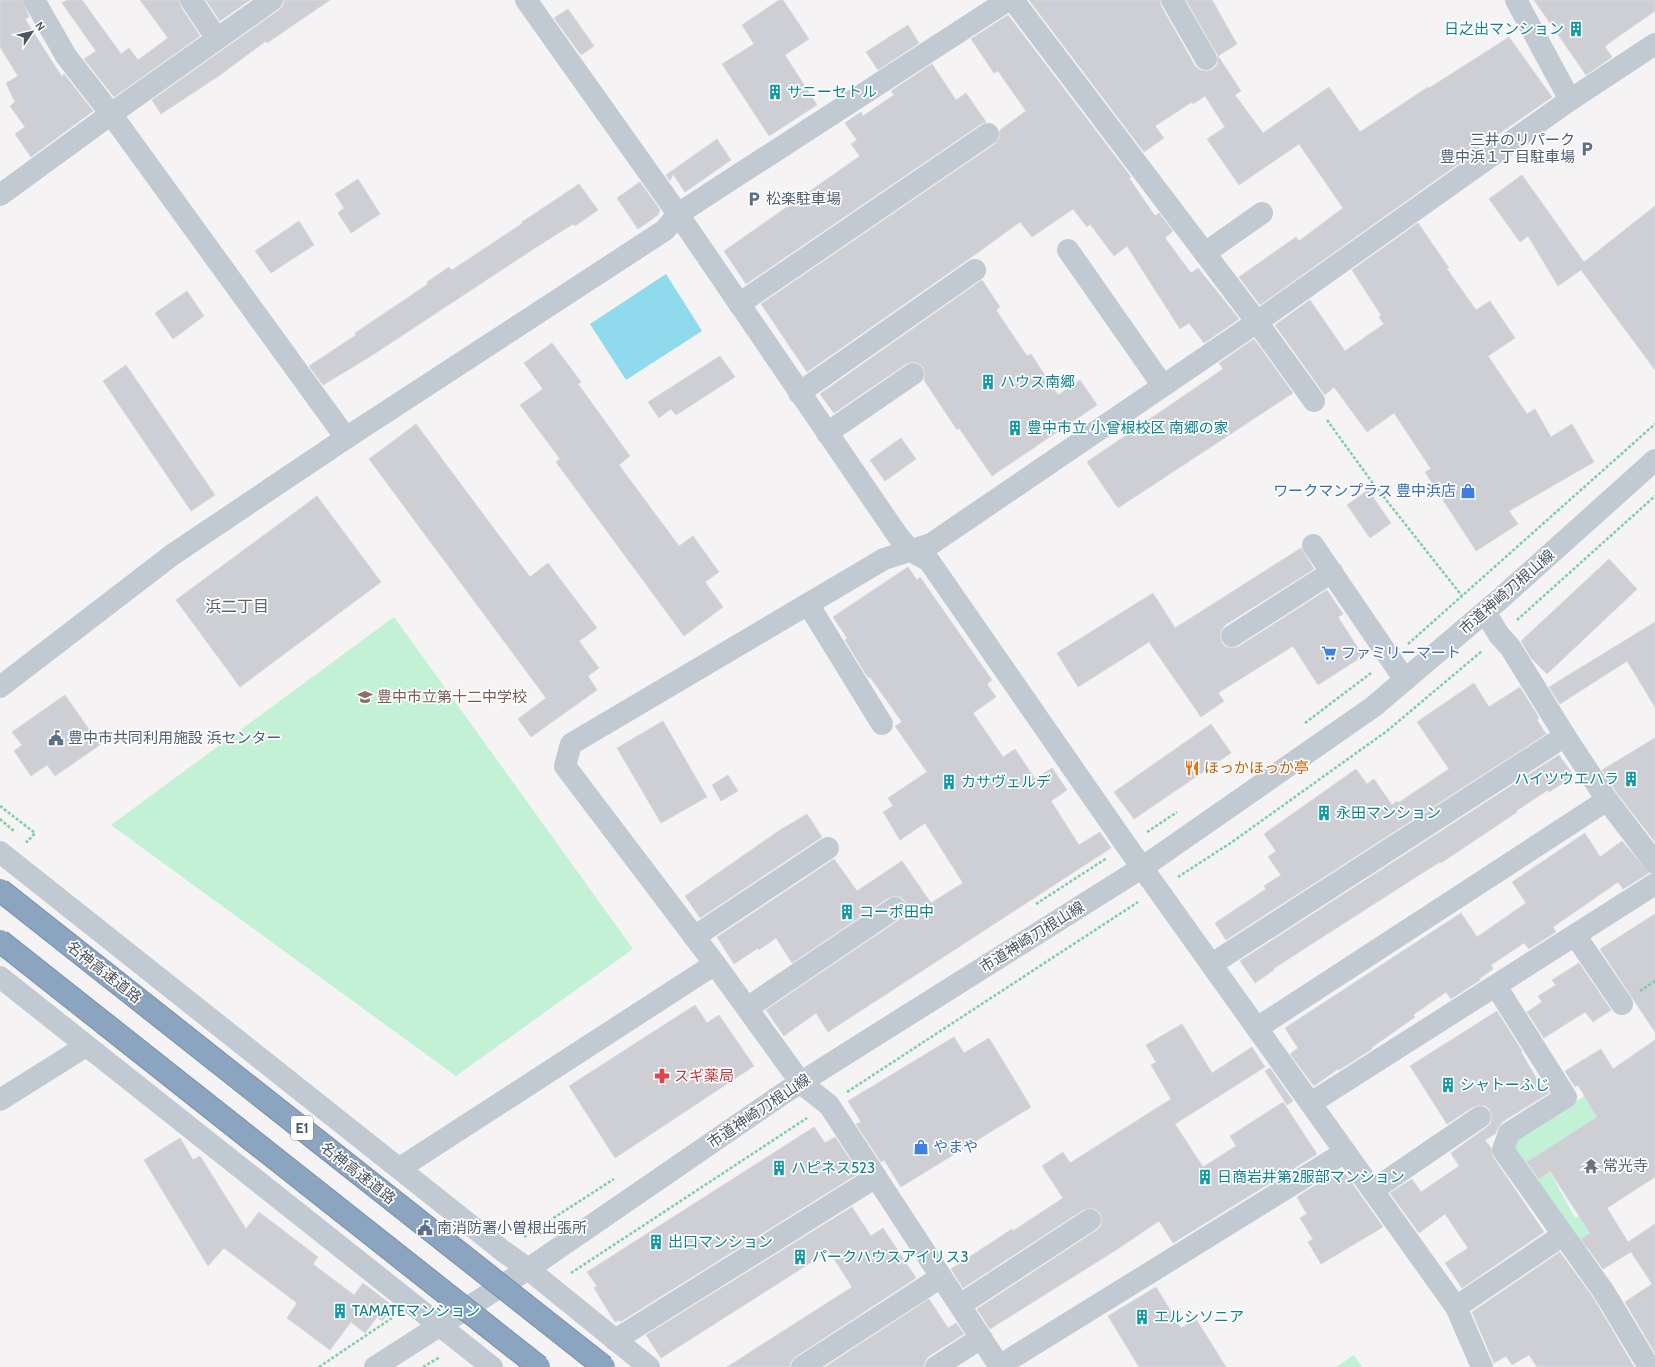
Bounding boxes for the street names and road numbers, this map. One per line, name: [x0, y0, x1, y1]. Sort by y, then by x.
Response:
street label: 市道神崎刀根山線: [1456, 546, 1558, 638]
street label: 市道神崎刀根山線: [976, 898, 1088, 976]
street label: 名神高速道路: [63, 937, 145, 1007]
street label: 市道神崎刀根山線: [704, 1070, 814, 1152]
road number: E1: [291, 1116, 313, 1140]
street label: 名神高速道路: [317, 1138, 399, 1208]

